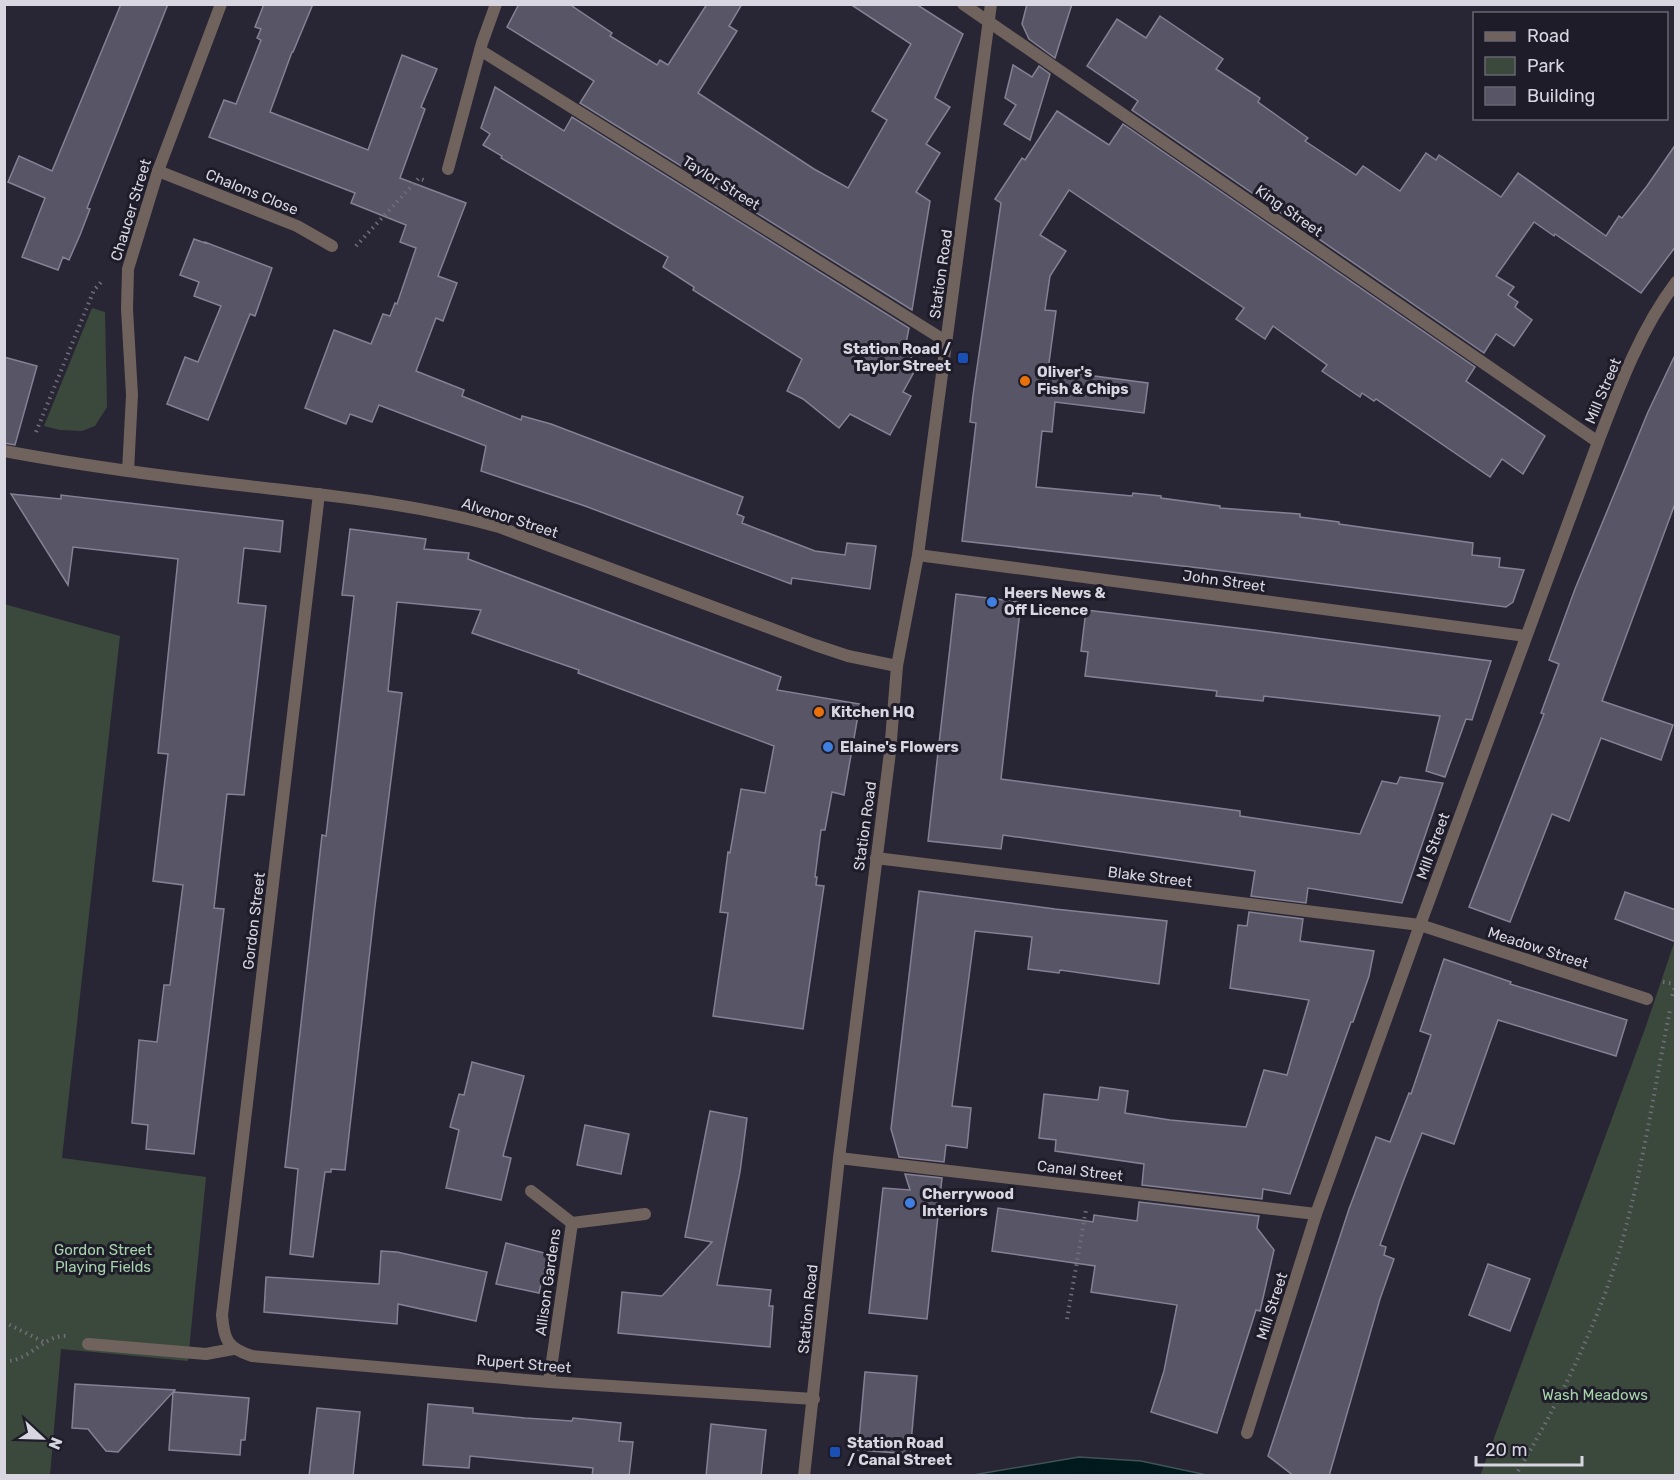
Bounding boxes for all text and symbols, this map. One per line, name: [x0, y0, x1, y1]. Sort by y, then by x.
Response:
legend: [1473, 12, 1668, 120]
text: Road: [1527, 25, 1570, 47]
text: Park: [1527, 55, 1565, 77]
text: Building: [1527, 85, 1595, 107]
street label: Taylor Street: [679, 152, 763, 214]
street label: Chaucer Street: [107, 157, 155, 263]
street label: Chalons Close: [203, 165, 301, 219]
street label: King Street: [1252, 181, 1326, 241]
street label: Station Road: [926, 228, 956, 320]
place label: Station Road / Taylor Street: [843, 340, 951, 375]
marker: Station Road / Taylor Street: [956, 351, 970, 365]
street label: Mill Street: [1581, 355, 1625, 427]
place label: Oliver's Fish & Chips: [1037, 363, 1128, 398]
marker: Oliver's Fish & Chips: [1018, 374, 1032, 388]
street label: Alvenor Street: [460, 494, 561, 542]
street label: John Street: [1181, 566, 1267, 596]
place label: Heers News & Off Licence: [1004, 584, 1106, 619]
marker: Heers News & Off Licence: [985, 595, 999, 609]
place label: Kitchen HQ: [831, 703, 915, 721]
marker: Kitchen HQ: [812, 705, 826, 719]
place label: Elaine's Flowers: [840, 738, 959, 756]
marker: Elaine's Flowers: [821, 740, 835, 754]
street label: Station Road: [850, 780, 880, 872]
street label: Mill Street: [1413, 810, 1453, 882]
street label: Blake Street: [1107, 863, 1193, 891]
street label: Gordon Street: [239, 871, 269, 971]
street label: Meadow Street: [1485, 923, 1591, 973]
street label: Canal Street: [1036, 1157, 1124, 1185]
place label: Cherrywood Interiors: [922, 1185, 1014, 1220]
marker: Cherrywood Interiors: [903, 1196, 917, 1210]
street label: Allison Gardens: [532, 1227, 564, 1337]
park label: Gordon Street Playing Fields: [54, 1241, 152, 1276]
street label: Station Road: [794, 1263, 822, 1355]
street label: Mill Street: [1253, 1270, 1291, 1342]
street label: Rupert Street: [476, 1351, 572, 1377]
park label: Wash Meadows: [1542, 1386, 1648, 1404]
north arrow: [12, 1408, 72, 1468]
scale bar: [1476, 1429, 1582, 1467]
place label: Station Road / Canal Street: [847, 1434, 952, 1469]
text: N: [44, 1435, 66, 1452]
text: 20 m: [1485, 1439, 1527, 1461]
marker: Station Road / Canal Street: [828, 1445, 842, 1459]

